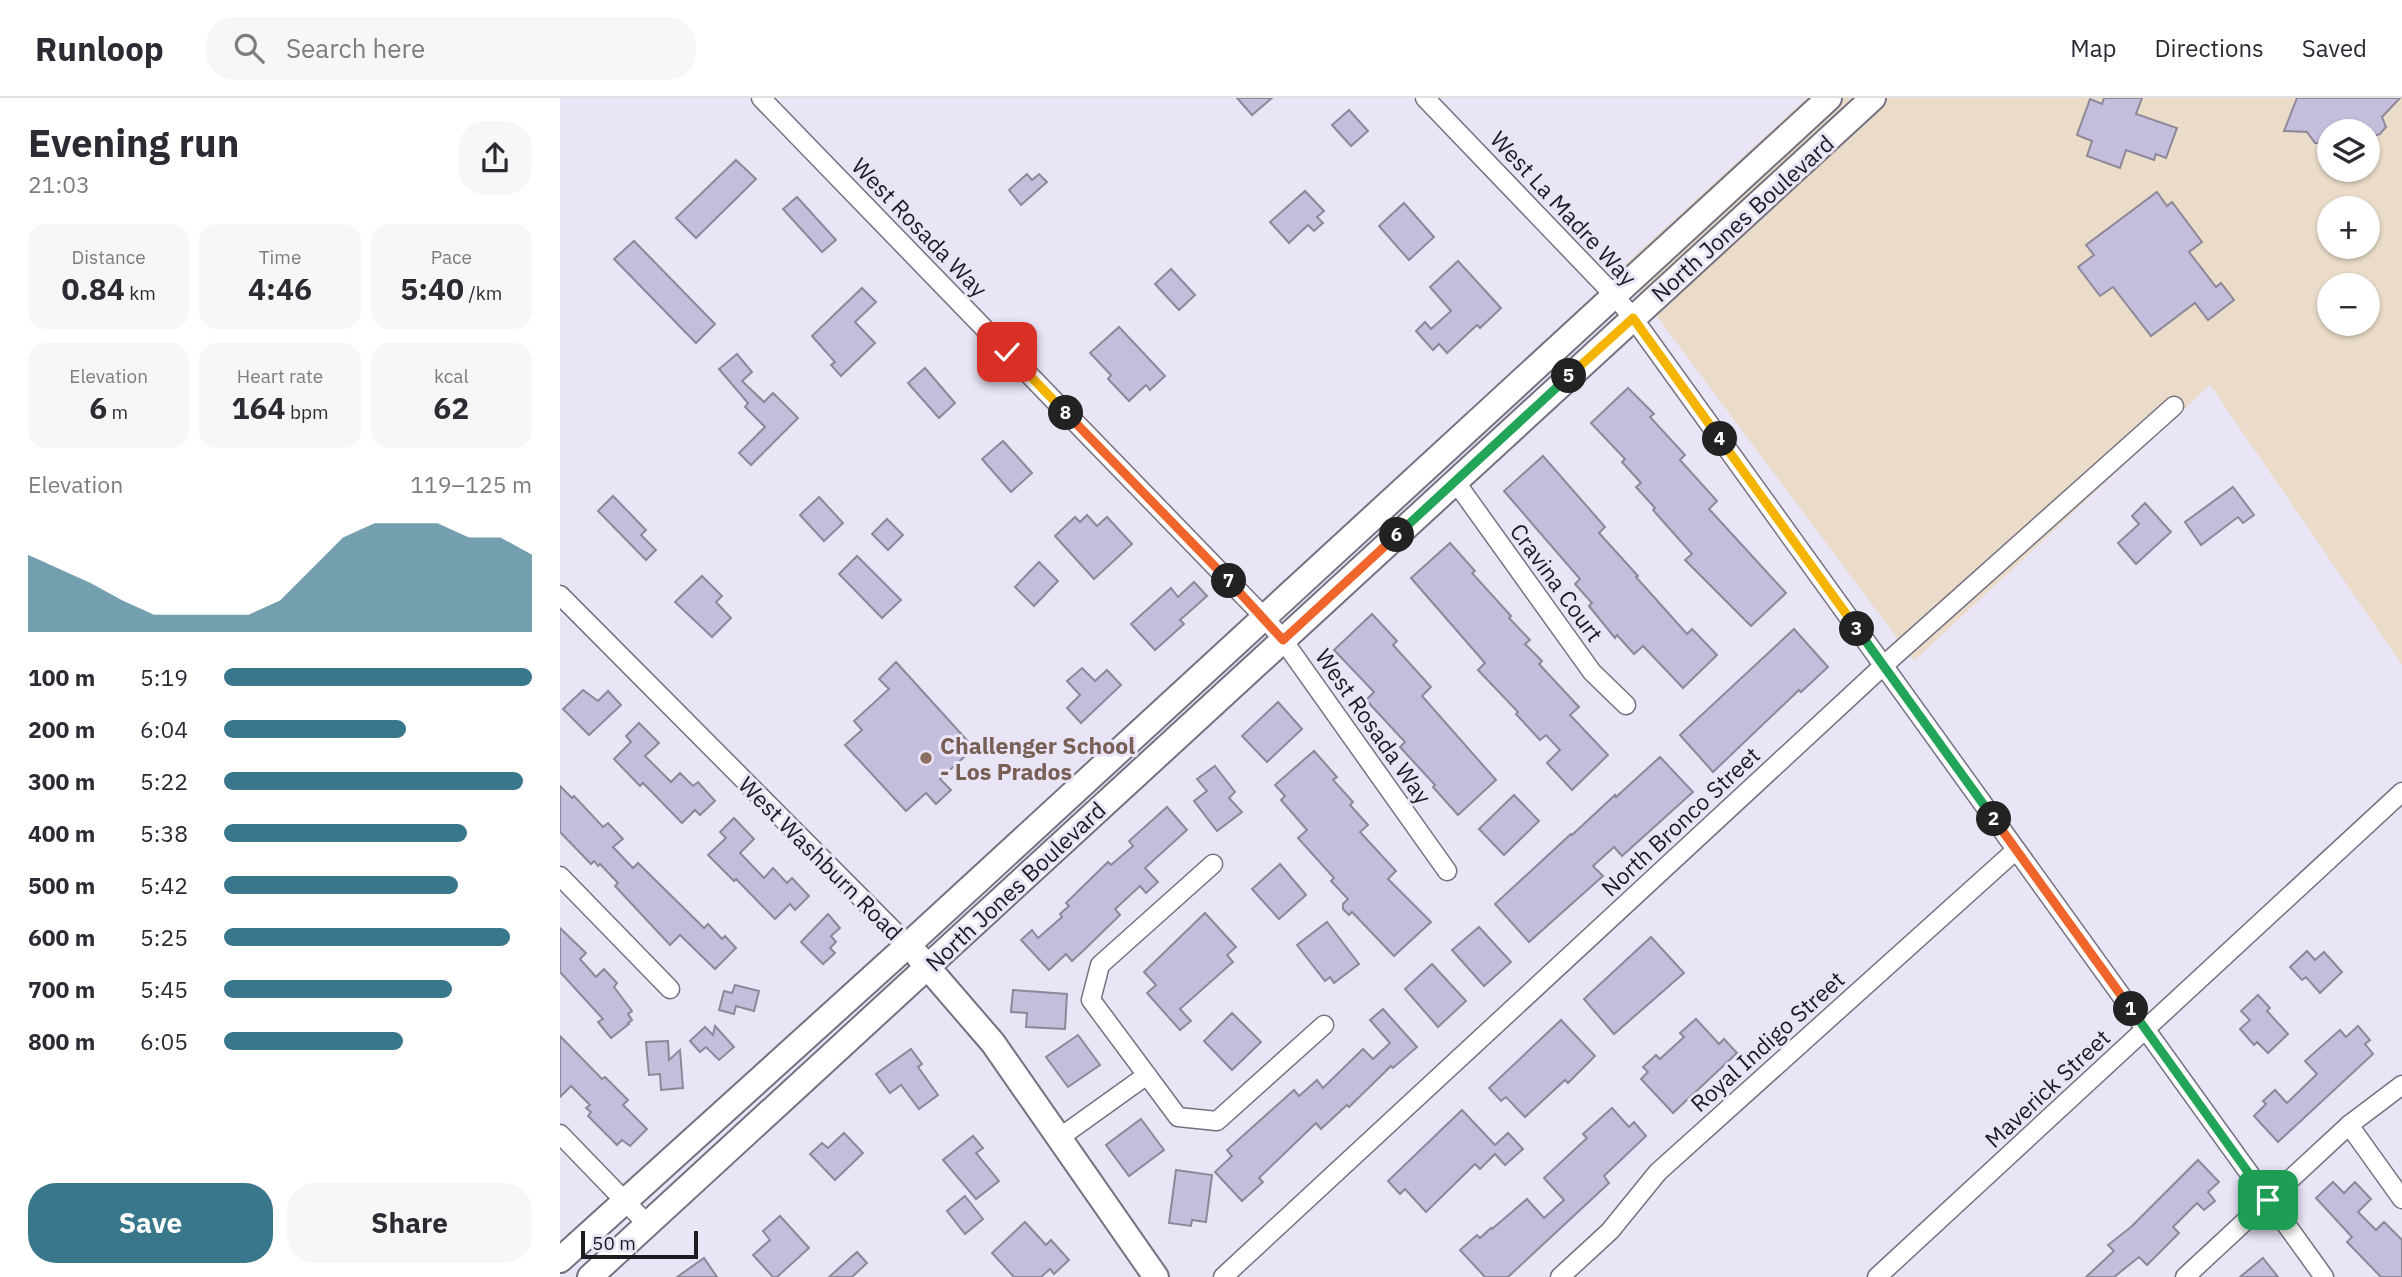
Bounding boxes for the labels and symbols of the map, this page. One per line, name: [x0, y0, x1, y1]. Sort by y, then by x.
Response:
street label: West La Madre Way: [1484, 124, 1644, 292]
street label: North Jones Boulevard: [1644, 128, 1840, 308]
street label: West Rosada Way: [846, 151, 995, 304]
pin: [977, 322, 1037, 382]
pin: 5: [1552, 358, 1586, 394]
pin: 8: [1049, 396, 1084, 430]
pin: 4: [1702, 422, 1738, 456]
street label: Cravina Court: [1504, 517, 1610, 647]
pin: 6: [1380, 518, 1414, 552]
pin: 7: [1212, 564, 1246, 598]
pin: 3: [1840, 612, 1874, 646]
street label: West Rosada Way: [1309, 642, 1439, 810]
place label: Challenger School - Los Prados: [940, 730, 1135, 786]
street label: North Bronco Street: [1594, 740, 1766, 902]
marker: Challenger School - Los Prados: [918, 750, 934, 766]
street label: West Washburn Road: [732, 769, 910, 947]
street label: North Jones Boulevard: [919, 795, 1111, 977]
pin: 2: [1976, 802, 2012, 836]
street label: Royal Indigo Street: [1684, 964, 1850, 1118]
pin: 1: [2114, 992, 2148, 1026]
street label: Maverick Street: [1978, 1022, 2116, 1154]
pin: [2238, 1170, 2298, 1230]
scale bar: [581, 1228, 698, 1260]

